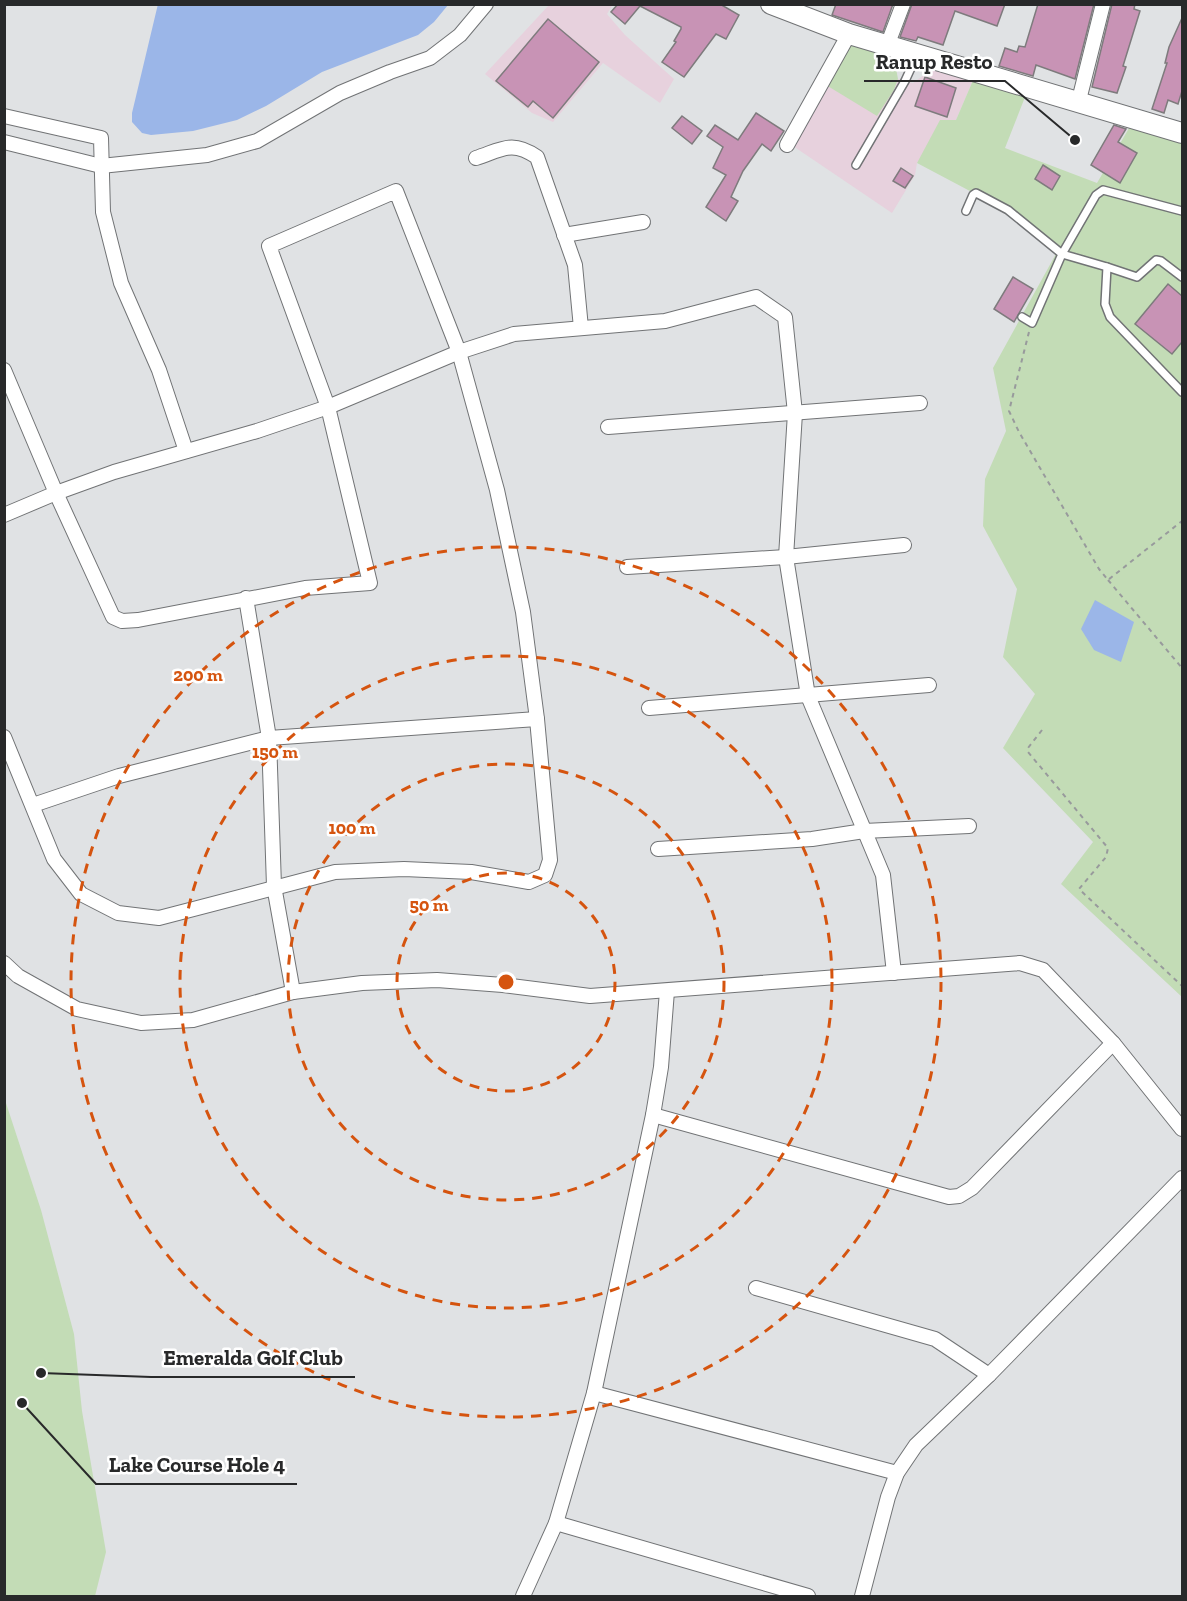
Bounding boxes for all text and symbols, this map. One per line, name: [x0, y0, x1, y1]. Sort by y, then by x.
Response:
callout: Ranup Resto: [864, 42, 1005, 81]
text: Ranup Resto: [875, 49, 993, 74]
text: 200 m: [173, 664, 223, 686]
text: 150 m: [252, 741, 298, 763]
text: 100 m: [328, 817, 376, 839]
text: 50 m: [410, 894, 449, 916]
centre of rings: [496, 972, 516, 992]
callout: Emeralda Golf Club: [151, 1338, 355, 1377]
text: Emeralda Golf Club: [163, 1345, 343, 1370]
callout: Lake Course Hole 4: [96, 1445, 297, 1484]
text: Lake Course Hole 4: [109, 1452, 285, 1477]

